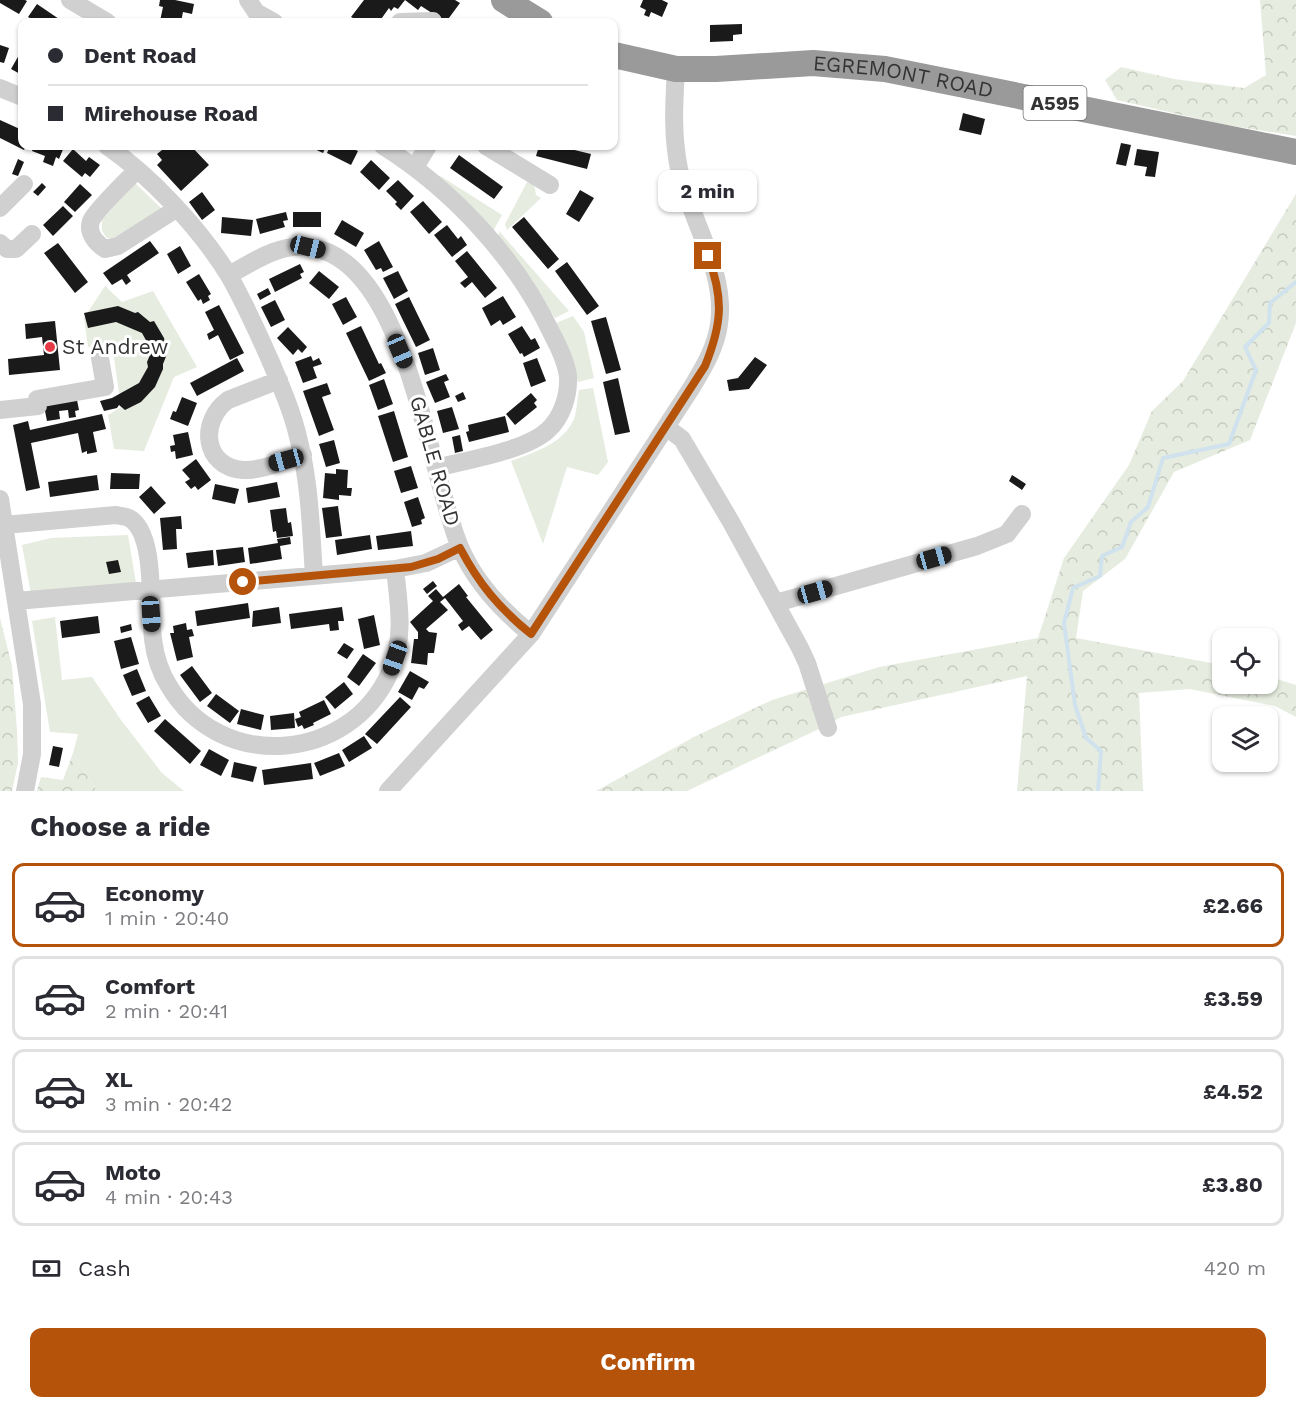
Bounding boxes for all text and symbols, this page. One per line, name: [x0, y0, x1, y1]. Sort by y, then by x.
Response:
text: Dent Road: [84, 43, 197, 68]
street label: EGREMONT ROAD: [812, 50, 995, 103]
road number: A595: [1024, 86, 1086, 120]
text: Mirehouse Road: [84, 101, 258, 126]
callout: 2 min: [658, 169, 758, 211]
text: 2 min: [680, 179, 735, 203]
car: [288, 234, 328, 260]
route end: [694, 242, 721, 269]
car: [385, 331, 415, 371]
place label: St Andrew: [62, 334, 168, 359]
marker: St Andrew: [43, 340, 57, 354]
street label: GABLE ROAD: [405, 393, 466, 529]
car: [266, 447, 306, 473]
car: [914, 544, 954, 572]
route start: [229, 568, 256, 595]
car: [795, 578, 835, 606]
car: [141, 595, 161, 633]
map controls: [1212, 628, 1278, 772]
button: locate: [1212, 628, 1278, 694]
car: [380, 638, 410, 678]
button: layers: [1212, 706, 1278, 772]
text: Choose a ride: [30, 811, 210, 843]
icon: car: [33, 878, 87, 932]
text: Economy: [105, 881, 204, 906]
text: £2.66: [1203, 893, 1263, 918]
text: 1 min · 20:40: [105, 906, 229, 930]
icon: car: [33, 971, 87, 1025]
text: Comfort: [105, 974, 195, 999]
text: £3.59: [1204, 986, 1263, 1011]
text: 2 min · 20:41: [105, 999, 228, 1023]
icon: car: [33, 1064, 87, 1118]
text: XL: [105, 1067, 133, 1092]
text: £4.52: [1203, 1079, 1263, 1104]
text: 3 min · 20:42: [105, 1092, 232, 1116]
icon: car: [33, 1157, 87, 1211]
text: Moto: [105, 1160, 161, 1185]
text: £3.80: [1202, 1172, 1263, 1197]
text: 4 min · 20:43: [105, 1185, 233, 1209]
icon: cash: [30, 1252, 63, 1285]
text: Cash: [78, 1256, 131, 1281]
text: 420 m: [1204, 1256, 1266, 1280]
button: Confirm: [30, 1328, 1266, 1397]

